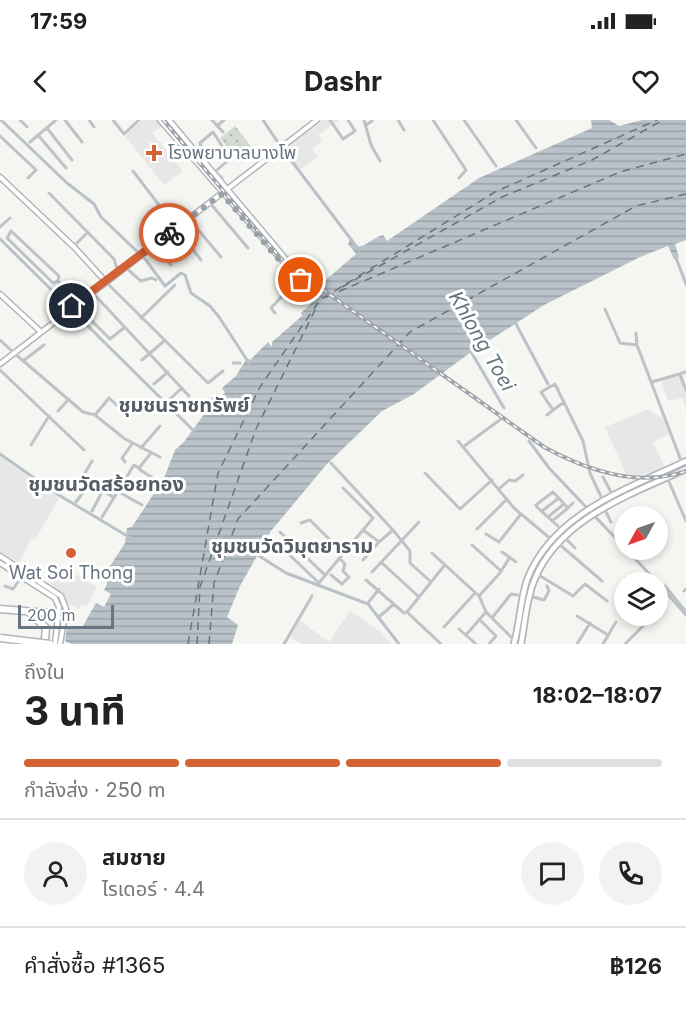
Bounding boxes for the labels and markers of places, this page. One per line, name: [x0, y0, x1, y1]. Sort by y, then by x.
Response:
place label: โรงพยาบาลบางโพ: [168, 142, 296, 163]
marker: โรงพยาบาลบางโพ: [145, 144, 163, 162]
pin: [275, 254, 326, 305]
pin: [46, 280, 97, 331]
marker: Wat Soi Thong: [64, 546, 78, 560]
place label: Wat Soi Thong: [9, 562, 133, 583]

